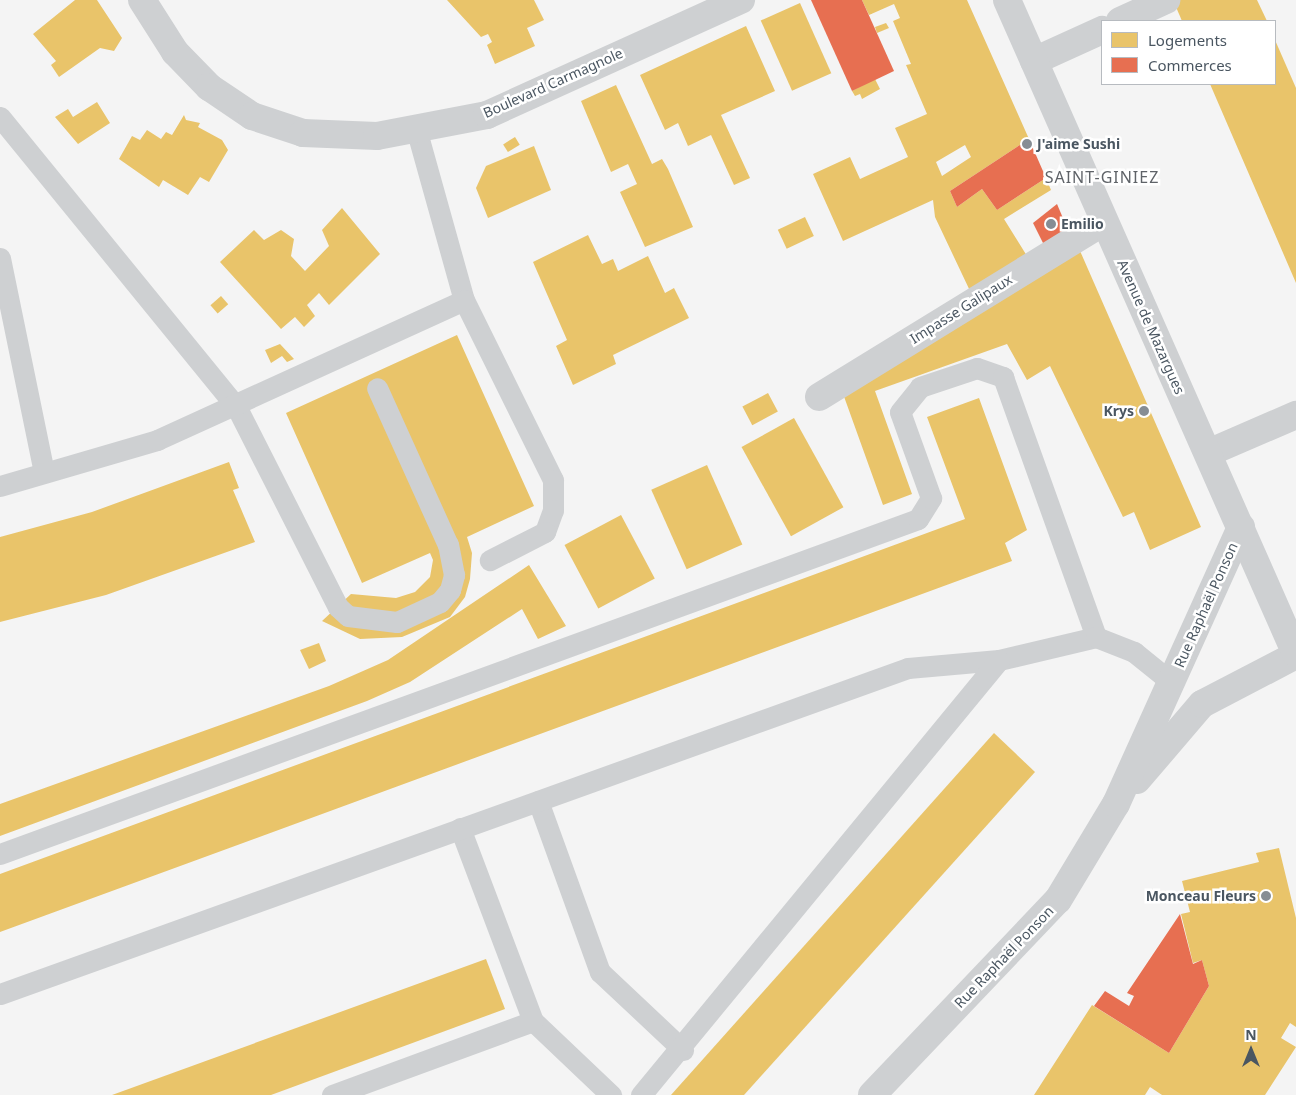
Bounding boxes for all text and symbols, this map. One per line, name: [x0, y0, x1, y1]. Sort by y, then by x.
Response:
legend: [1101, 20, 1276, 85]
text: Logements: [1148, 30, 1227, 50]
street label: Boulevard Carmagnole: [481, 45, 625, 121]
text: Commerces: [1148, 55, 1232, 75]
place label: J'aime Sushi: [1037, 136, 1120, 152]
marker: J'aime Sushi: [1021, 138, 1033, 150]
district label: SAINT-GINIEZ: [1043, 167, 1161, 187]
place label: Emilio: [1061, 216, 1104, 232]
marker: Emilio: [1045, 218, 1057, 230]
street label: Avenue de Mazargues: [1114, 257, 1188, 397]
street label: Impasse Galipaux: [907, 271, 1015, 347]
place label: Krys: [1103, 403, 1134, 419]
marker: Krys: [1138, 405, 1150, 417]
street label: Rue Raphaël Ponson: [1171, 540, 1241, 670]
place label: Monceau Fleurs: [1146, 888, 1256, 904]
marker: Monceau Fleurs: [1260, 890, 1272, 902]
street label: Rue Raphaël Ponson: [951, 903, 1057, 1011]
north arrow: [1226, 1025, 1276, 1075]
text: N: [1245, 1025, 1257, 1044]

